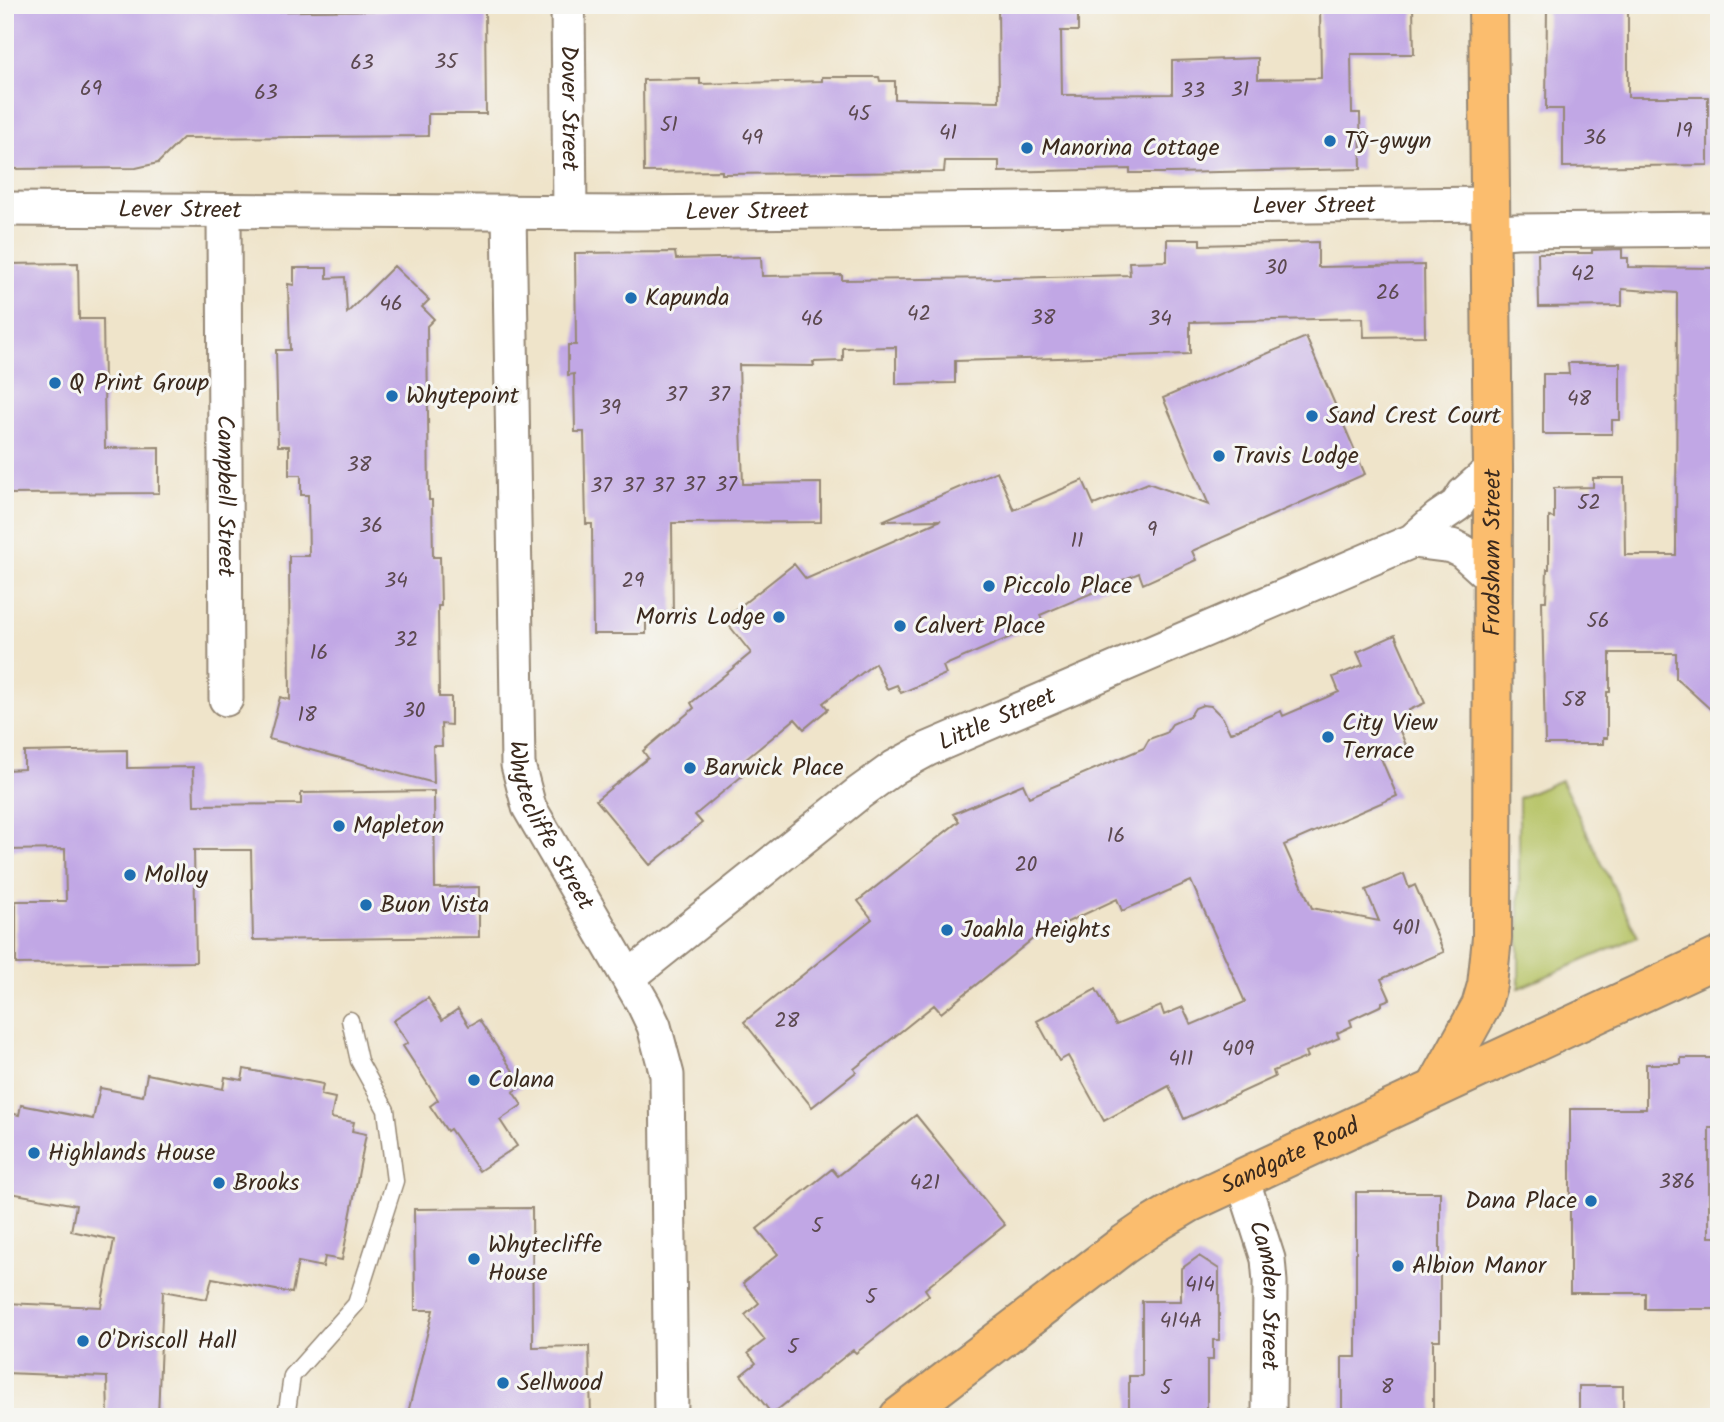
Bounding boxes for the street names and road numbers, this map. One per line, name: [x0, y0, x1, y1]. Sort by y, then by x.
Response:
street label: Dover Street: [549, 45, 589, 172]
street label: Lever Street: [1252, 186, 1377, 226]
street label: Lever Street: [118, 190, 243, 230]
street label: Lever Street: [685, 192, 810, 232]
street label: Campbell Street: [205, 415, 245, 578]
street label: Frodsham Street: [1473, 468, 1513, 636]
street label: Little Street: [932, 676, 1063, 762]
street label: Whytecliffe Street: [498, 740, 605, 918]
street label: Sandgate Road: [1214, 1107, 1367, 1205]
street label: Camden Street: [1237, 1215, 1290, 1371]

